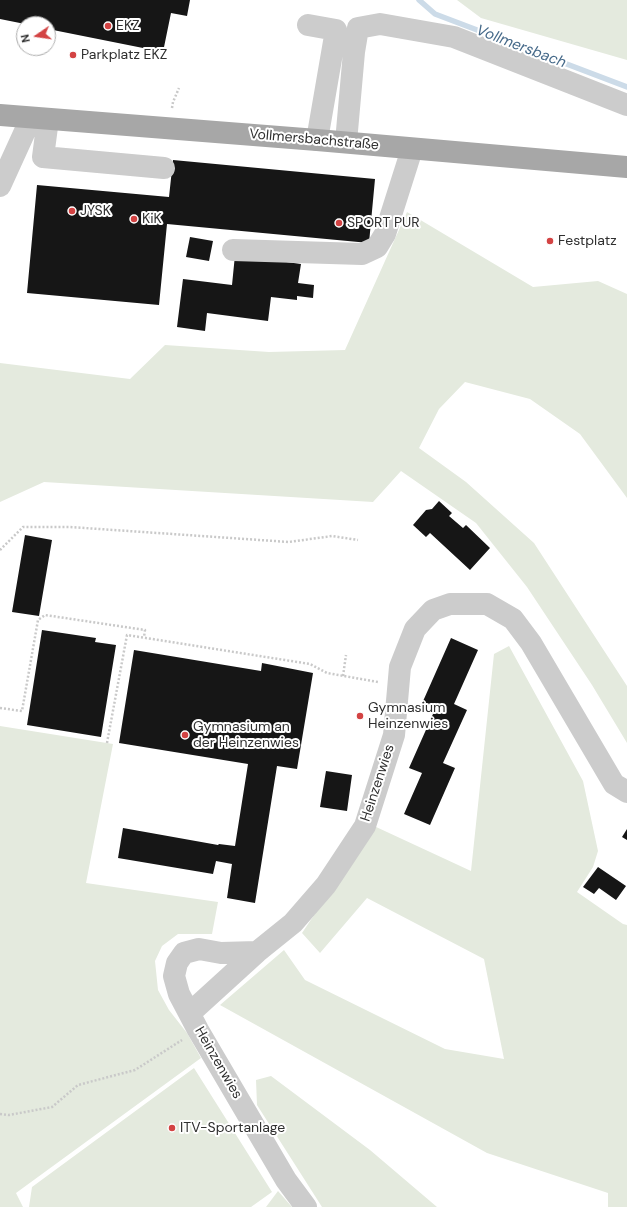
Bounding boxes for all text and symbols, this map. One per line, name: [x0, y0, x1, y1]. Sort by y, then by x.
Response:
north arrow: [16, 16, 56, 56]
place label: EKZ: [116, 18, 140, 34]
marker: EKZ: [103, 21, 113, 31]
water label: Vollmersbach: [474, 22, 568, 72]
text: N: [18, 33, 33, 44]
place label: Parkplatz EKZ: [81, 47, 167, 63]
marker: Parkplatz EKZ: [68, 50, 78, 60]
street label: Vollmersbachstraße: [248, 126, 380, 154]
place label: JYSK: [80, 203, 111, 219]
marker: JYSK: [67, 206, 77, 216]
place label: KiK: [142, 211, 162, 227]
marker: KiK: [129, 214, 139, 224]
place label: SPORT PUR: [347, 215, 420, 231]
marker: SPORT PUR: [334, 218, 344, 228]
place label: Festplatz: [558, 233, 617, 249]
marker: Festplatz: [545, 236, 555, 246]
place label: Gymnasium Heinzenwies: [368, 700, 448, 732]
marker: Gymnasium Heinzenwies: [355, 711, 365, 721]
place label: Gymnasium an der Heinzenwies: [193, 719, 299, 752]
marker: Gymnasium an der Heinzenwies: [180, 730, 190, 740]
street label: Heinzenwies: [358, 742, 398, 824]
street label: Heinzenwies: [191, 1024, 245, 1102]
place label: ITV-Sportanlage: [180, 1120, 285, 1136]
marker: ITV-Sportanlage: [167, 1123, 177, 1133]

